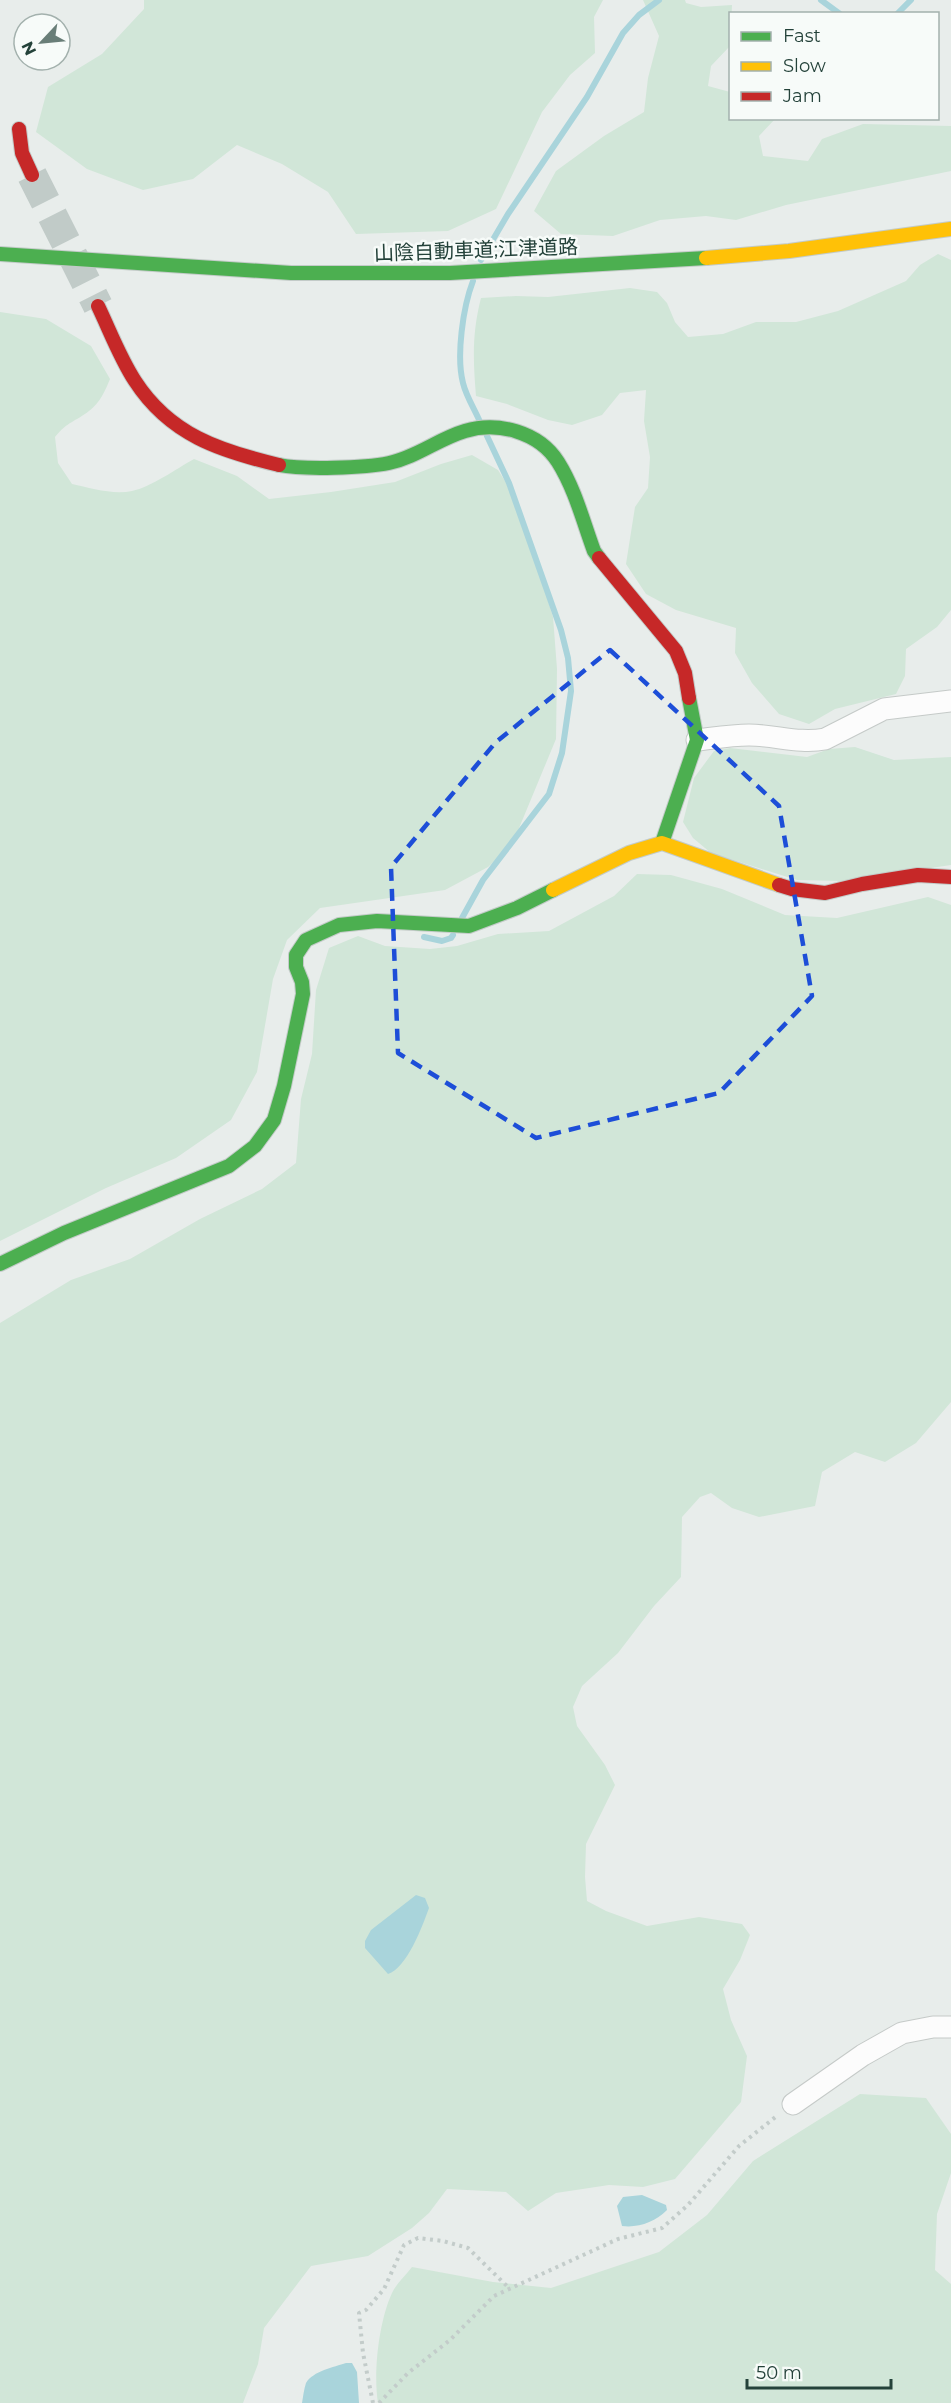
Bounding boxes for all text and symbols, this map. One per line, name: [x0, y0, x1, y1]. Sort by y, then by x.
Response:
north arrow: [12, 12, 72, 72]
legend: [729, 12, 939, 120]
text: Fast: [783, 25, 821, 47]
text: N: [18, 38, 40, 58]
text: Slow: [783, 55, 826, 77]
text: Jam: [782, 85, 822, 107]
street label: 山陰自動車道;江津道路: [374, 234, 578, 266]
scale bar: [747, 2352, 891, 2390]
text: 50 m: [756, 2362, 802, 2384]

